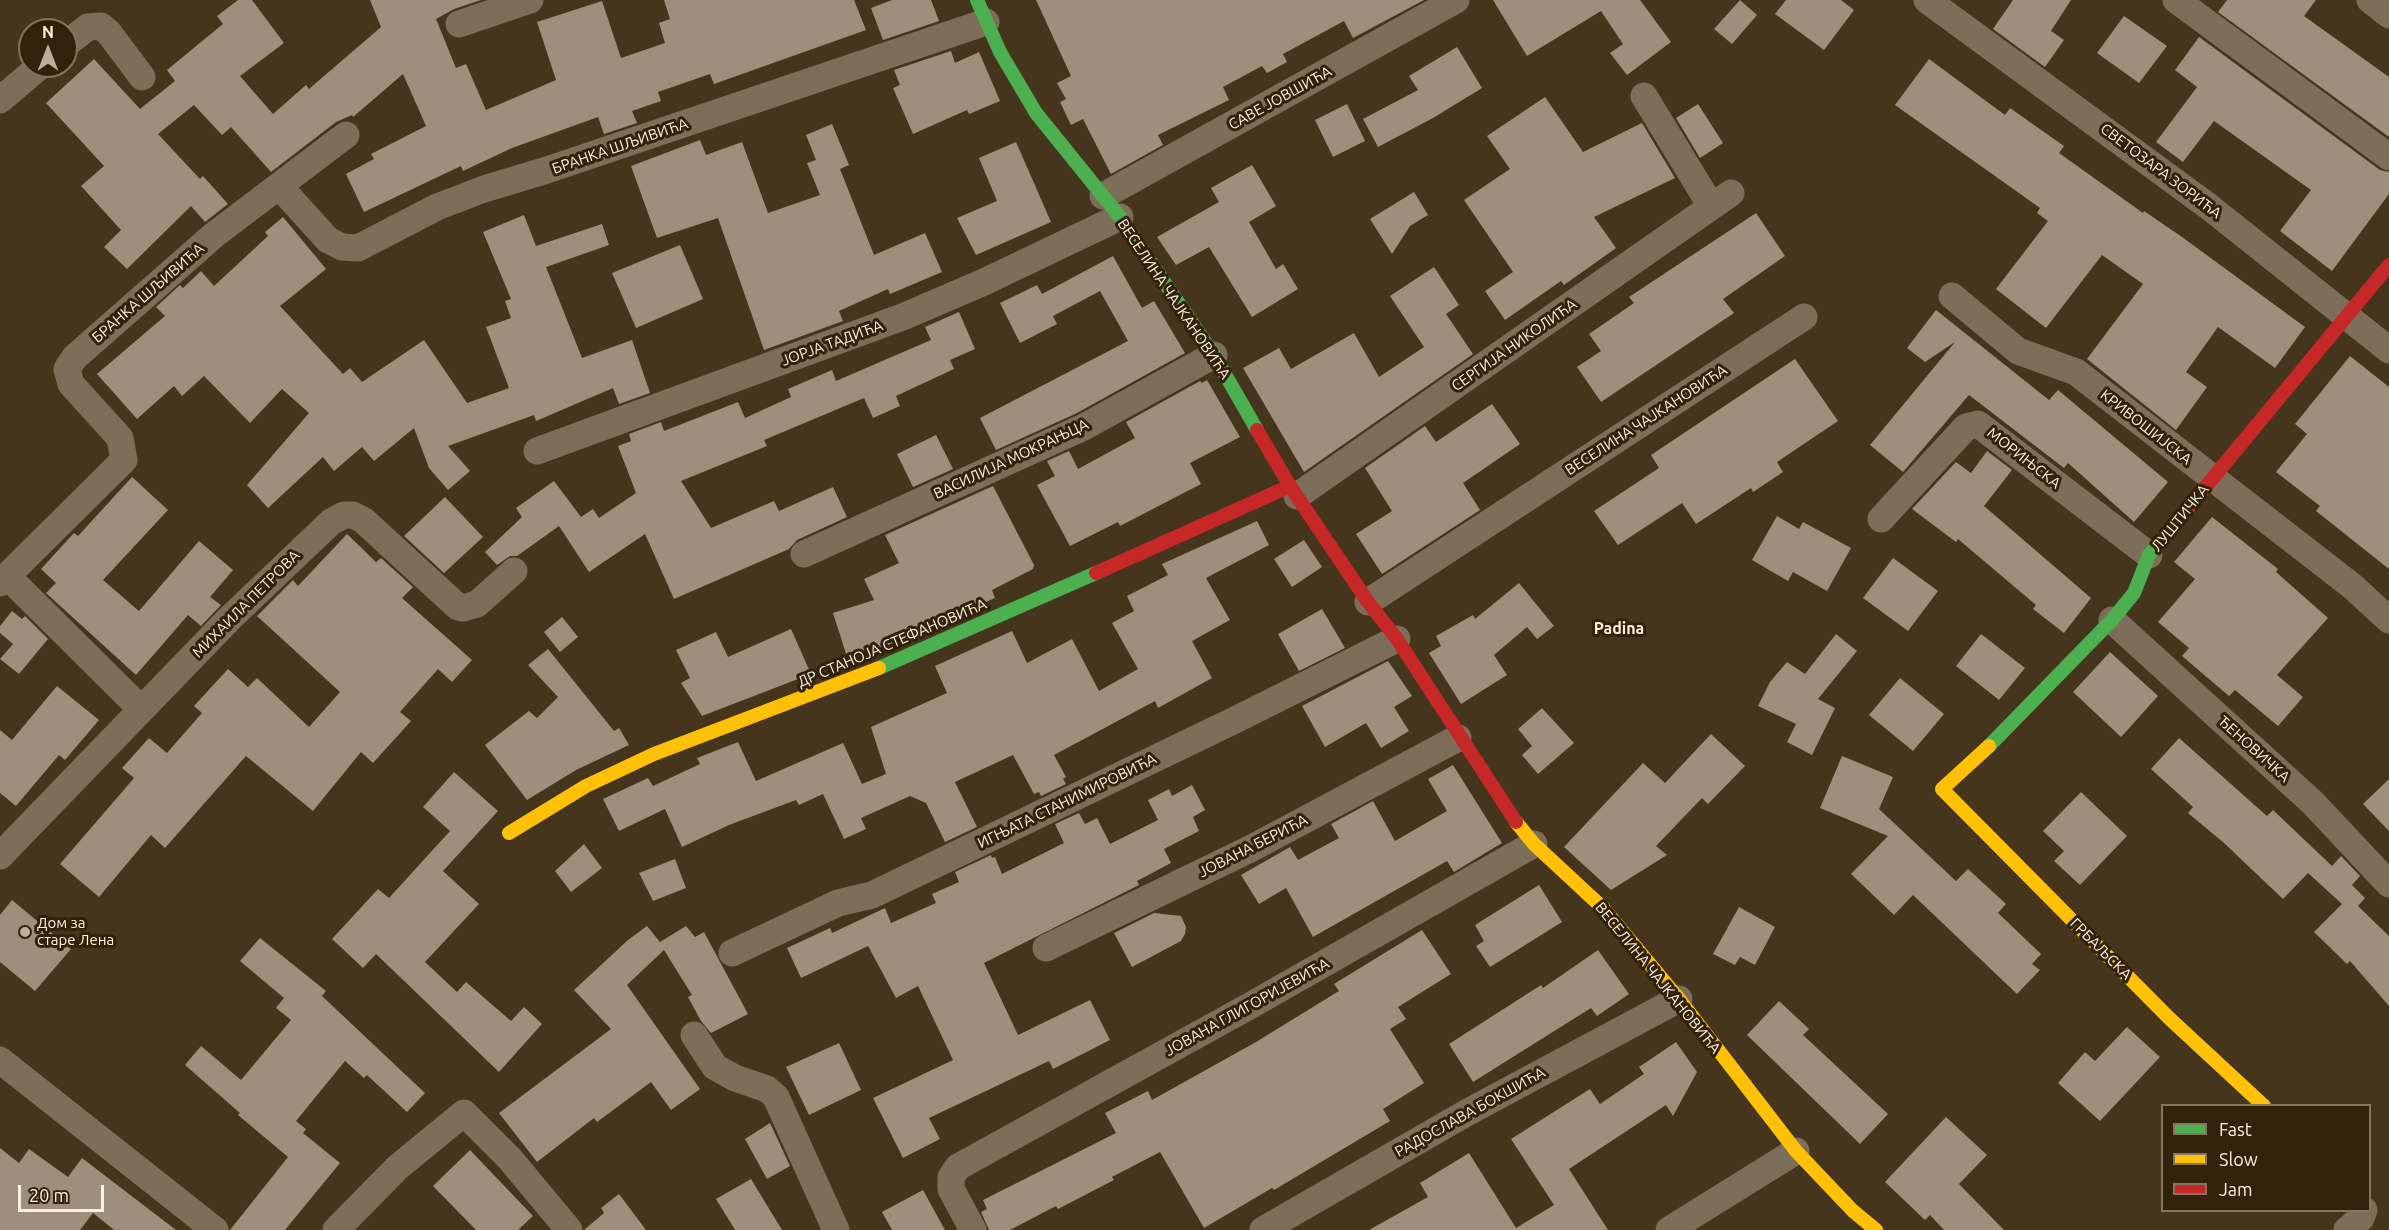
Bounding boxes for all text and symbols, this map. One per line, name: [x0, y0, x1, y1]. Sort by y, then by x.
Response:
north arrow: [18, 18, 78, 78]
text: N: [42, 23, 54, 41]
street label: САВЕ ЈОВШИЋА: [1225, 62, 1335, 134]
street label: БРАНКА ШЉИВИЋА: [550, 114, 690, 178]
street label: СВЕТОЗАРА ЗОРИЋА: [2097, 120, 2225, 222]
street label: ВЕСЕЛИНА ЧАЈКАНОВИЋА: [1114, 216, 1234, 382]
street label: БРАНКА ШЉИВИЋА: [88, 240, 208, 346]
street label: СЕРГИЈА НИКОЛИЋА: [1448, 295, 1580, 395]
street label: ЈОРЈА ТАДИЋА: [779, 316, 885, 370]
street label: ВЕСЕЛИНА ЧАЈКАНОВИЋА: [1562, 361, 1730, 479]
street label: КРИВОШИЈСКА: [2097, 386, 2195, 468]
street label: ВАСИЛИЈА МОКРАЊЦА: [931, 415, 1091, 503]
street label: МОРИЊСКА: [1984, 424, 2064, 492]
street label: ЛУШТИЧКА: [2148, 481, 2212, 555]
street label: МИХАИЛА ПЕТРОВА: [189, 547, 303, 661]
street label: ДР СТАНОЈА СТЕФАНОВИЋА: [795, 595, 989, 691]
district label: Padina: [1594, 619, 1644, 639]
street label: ЂЕНОВИЧКА: [2214, 712, 2294, 786]
street label: ИГЊАТА СТАНИМИРОВИЋА: [975, 750, 1159, 852]
street label: ЈОВАНА БЕРИЋА: [1195, 811, 1311, 881]
street label: ВЕСЕЛИНА ЧАЈКАНОВИЋА: [1591, 899, 1725, 1057]
place label: Дом за старе Лена: [37, 914, 114, 949]
street label: ГРБАЉСКА: [2066, 914, 2136, 984]
marker: Дом за старе Лена: [18, 925, 32, 939]
street label: ЈОВАНА ГЛИГОРИЈЕВИЋА: [1162, 954, 1332, 1060]
street label: РАДОСЛАВА БОКШИЋА: [1392, 1063, 1548, 1161]
legend: [2161, 1104, 2371, 1212]
text: Fast: [2219, 1119, 2252, 1139]
text: Slow: [2219, 1149, 2258, 1169]
scale bar: [21, 1173, 106, 1211]
text: Jam: [2219, 1179, 2253, 1199]
text: 20 m: [29, 1185, 69, 1205]

